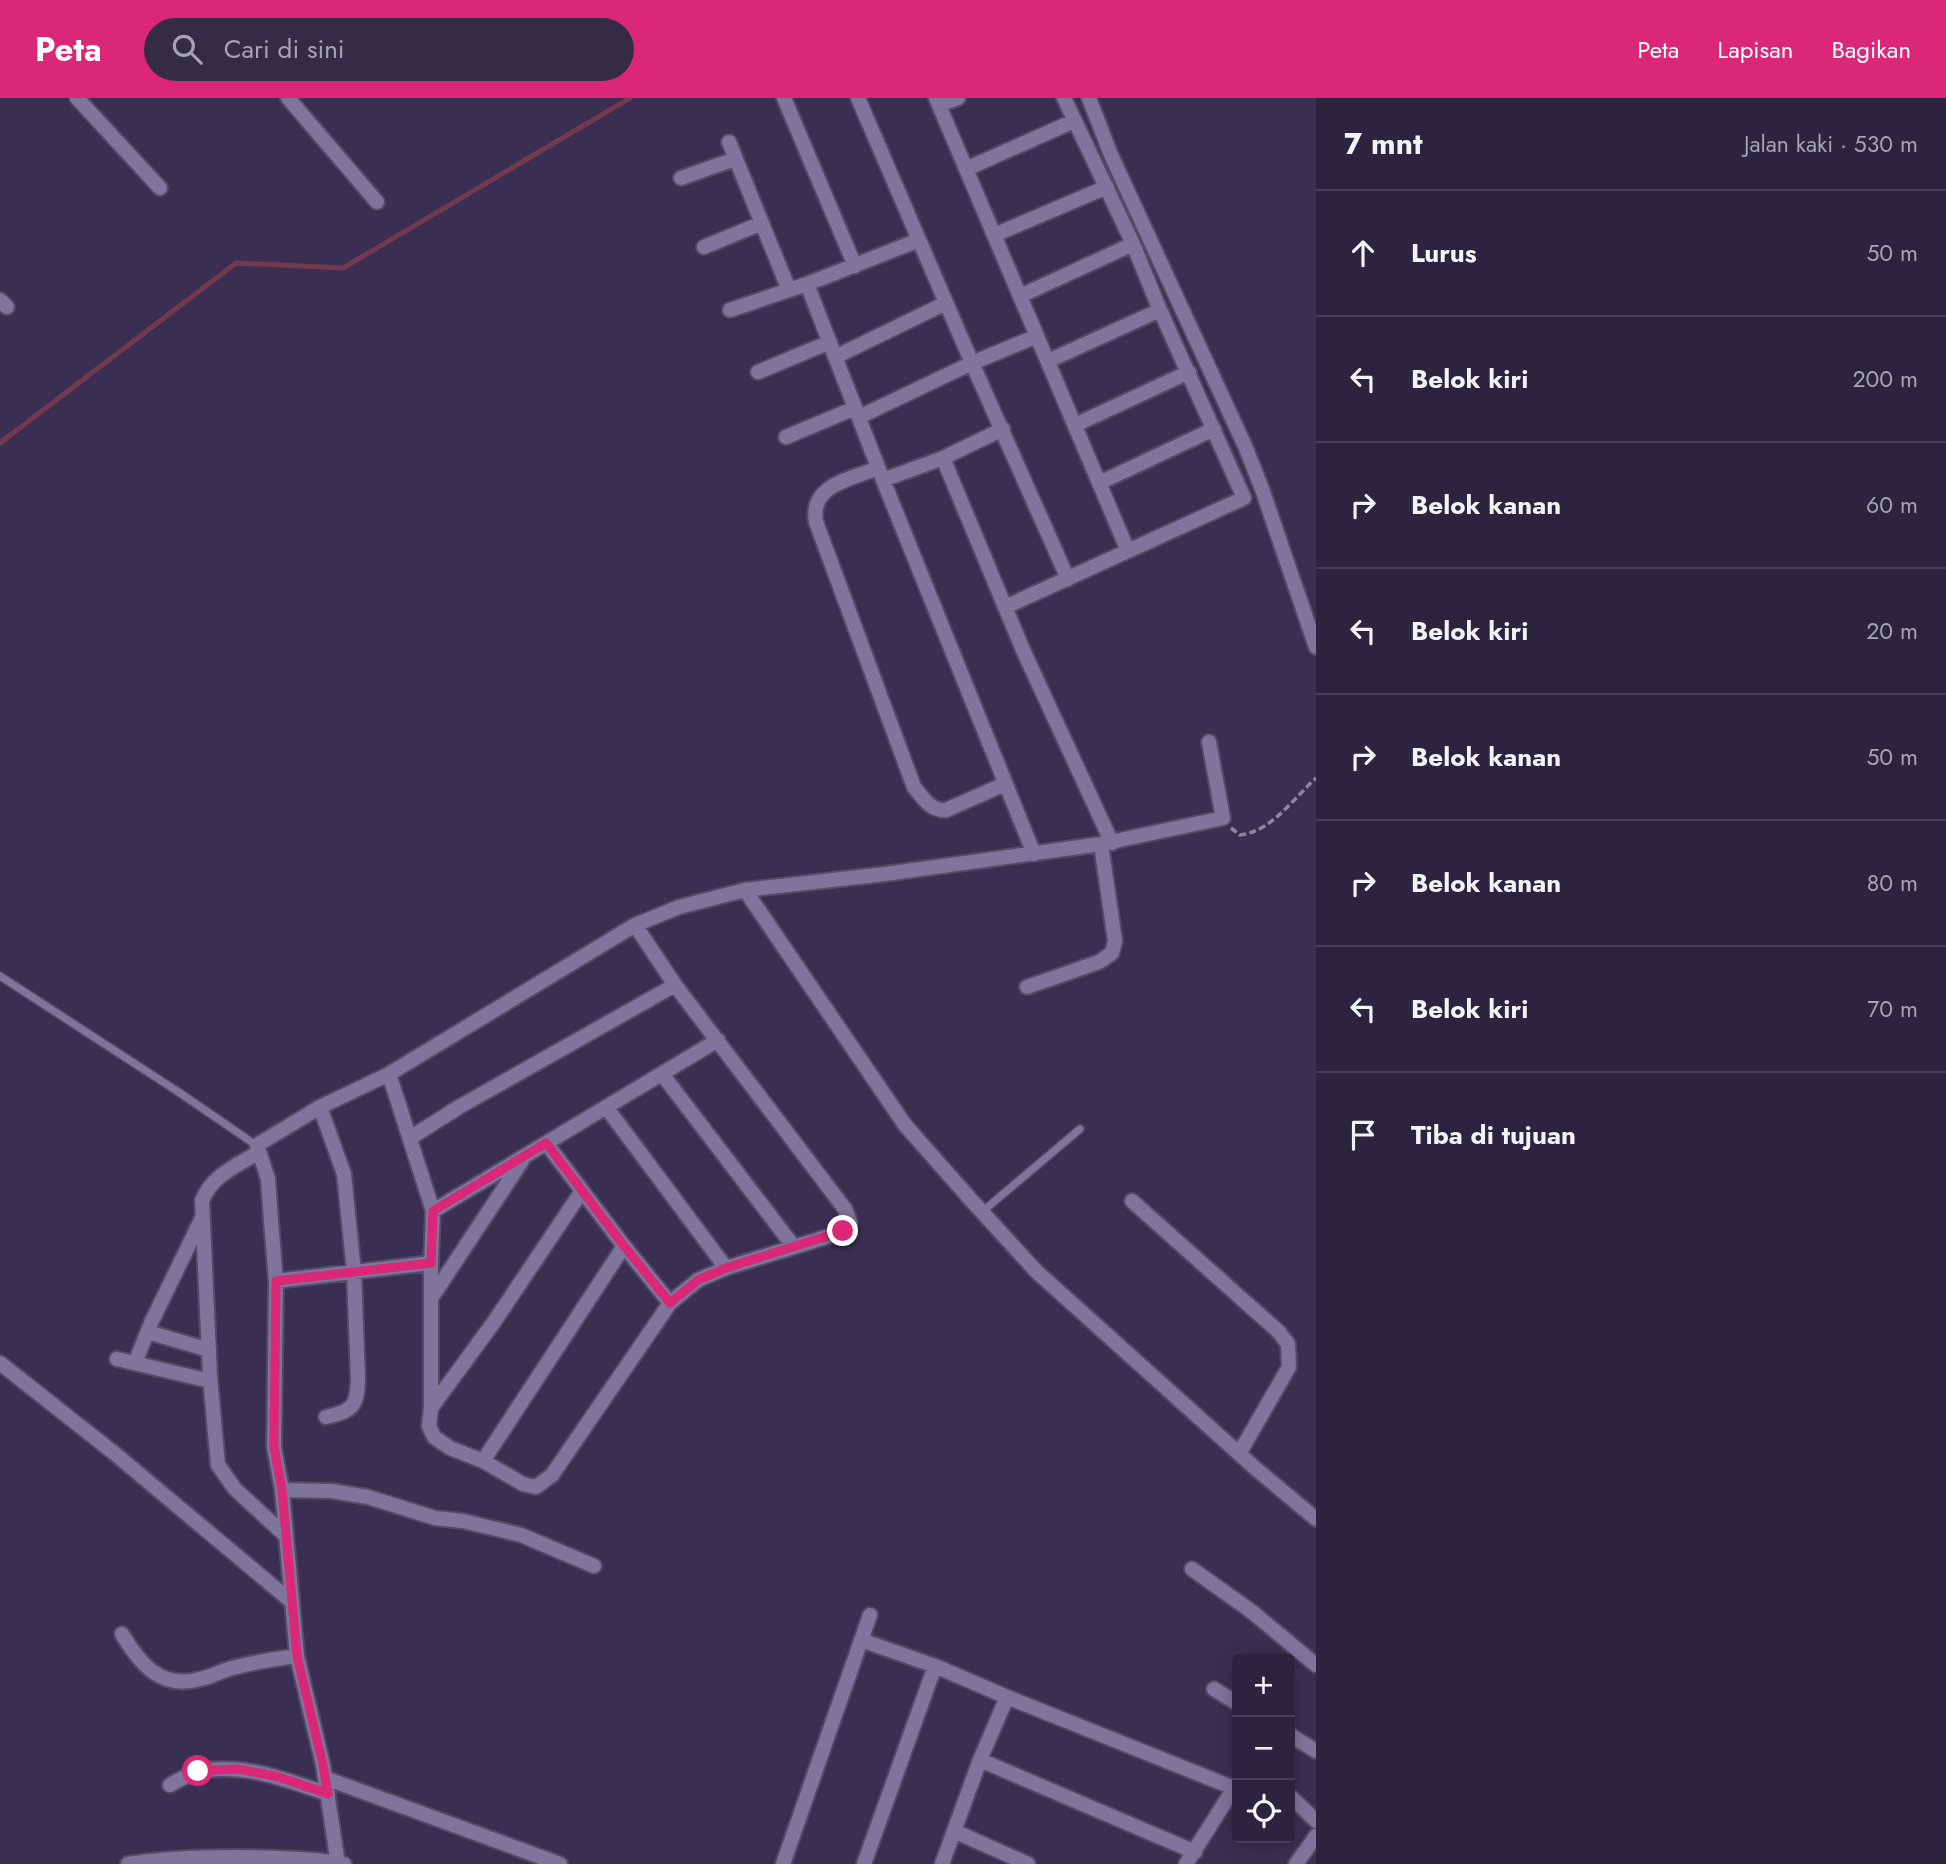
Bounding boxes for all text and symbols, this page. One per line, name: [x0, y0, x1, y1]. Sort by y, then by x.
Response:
search box: [144, 18, 634, 81]
text: Peta: [35, 26, 102, 73]
icon: search: [168, 30, 206, 68]
text: Cari di sini: [224, 30, 345, 68]
text: Peta: [1637, 32, 1679, 67]
text: Lapisan: [1717, 32, 1793, 67]
text: Bagikan: [1831, 32, 1911, 67]
text: 7 mnt: [1344, 122, 1422, 165]
text: Jalan kaki · 530 m: [1744, 127, 1918, 161]
icon: ahead: [1344, 234, 1382, 272]
text: Lurus: [1411, 234, 1477, 272]
text: 50 m: [1866, 236, 1918, 270]
icon: left: [1344, 360, 1382, 398]
text: Belok kiri: [1411, 360, 1528, 398]
text: 200 m: [1852, 362, 1918, 396]
icon: right: [1344, 486, 1382, 524]
text: Belok kanan: [1411, 486, 1561, 524]
text: 60 m: [1866, 488, 1918, 522]
icon: left: [1344, 612, 1382, 650]
text: Belok kiri: [1411, 612, 1528, 650]
text: 20 m: [1866, 614, 1918, 648]
icon: right: [1344, 738, 1382, 776]
text: Belok kanan: [1411, 738, 1561, 776]
text: 50 m: [1866, 740, 1918, 774]
icon: right: [1344, 864, 1382, 902]
text: Belok kanan: [1411, 864, 1561, 902]
text: 80 m: [1867, 866, 1918, 900]
icon: left: [1344, 990, 1382, 1028]
text: Belok kiri: [1411, 990, 1528, 1028]
text: 70 m: [1867, 992, 1918, 1026]
icon: arrive: [1344, 1116, 1382, 1154]
text: Tiba di tujuan: [1411, 1116, 1576, 1154]
route end: [827, 1215, 858, 1246]
map controls: [1232, 1654, 1295, 1843]
button: +: [1232, 1654, 1295, 1717]
button: −: [1232, 1717, 1295, 1780]
route start: [182, 1755, 213, 1786]
button: locate: [1232, 1780, 1295, 1843]

